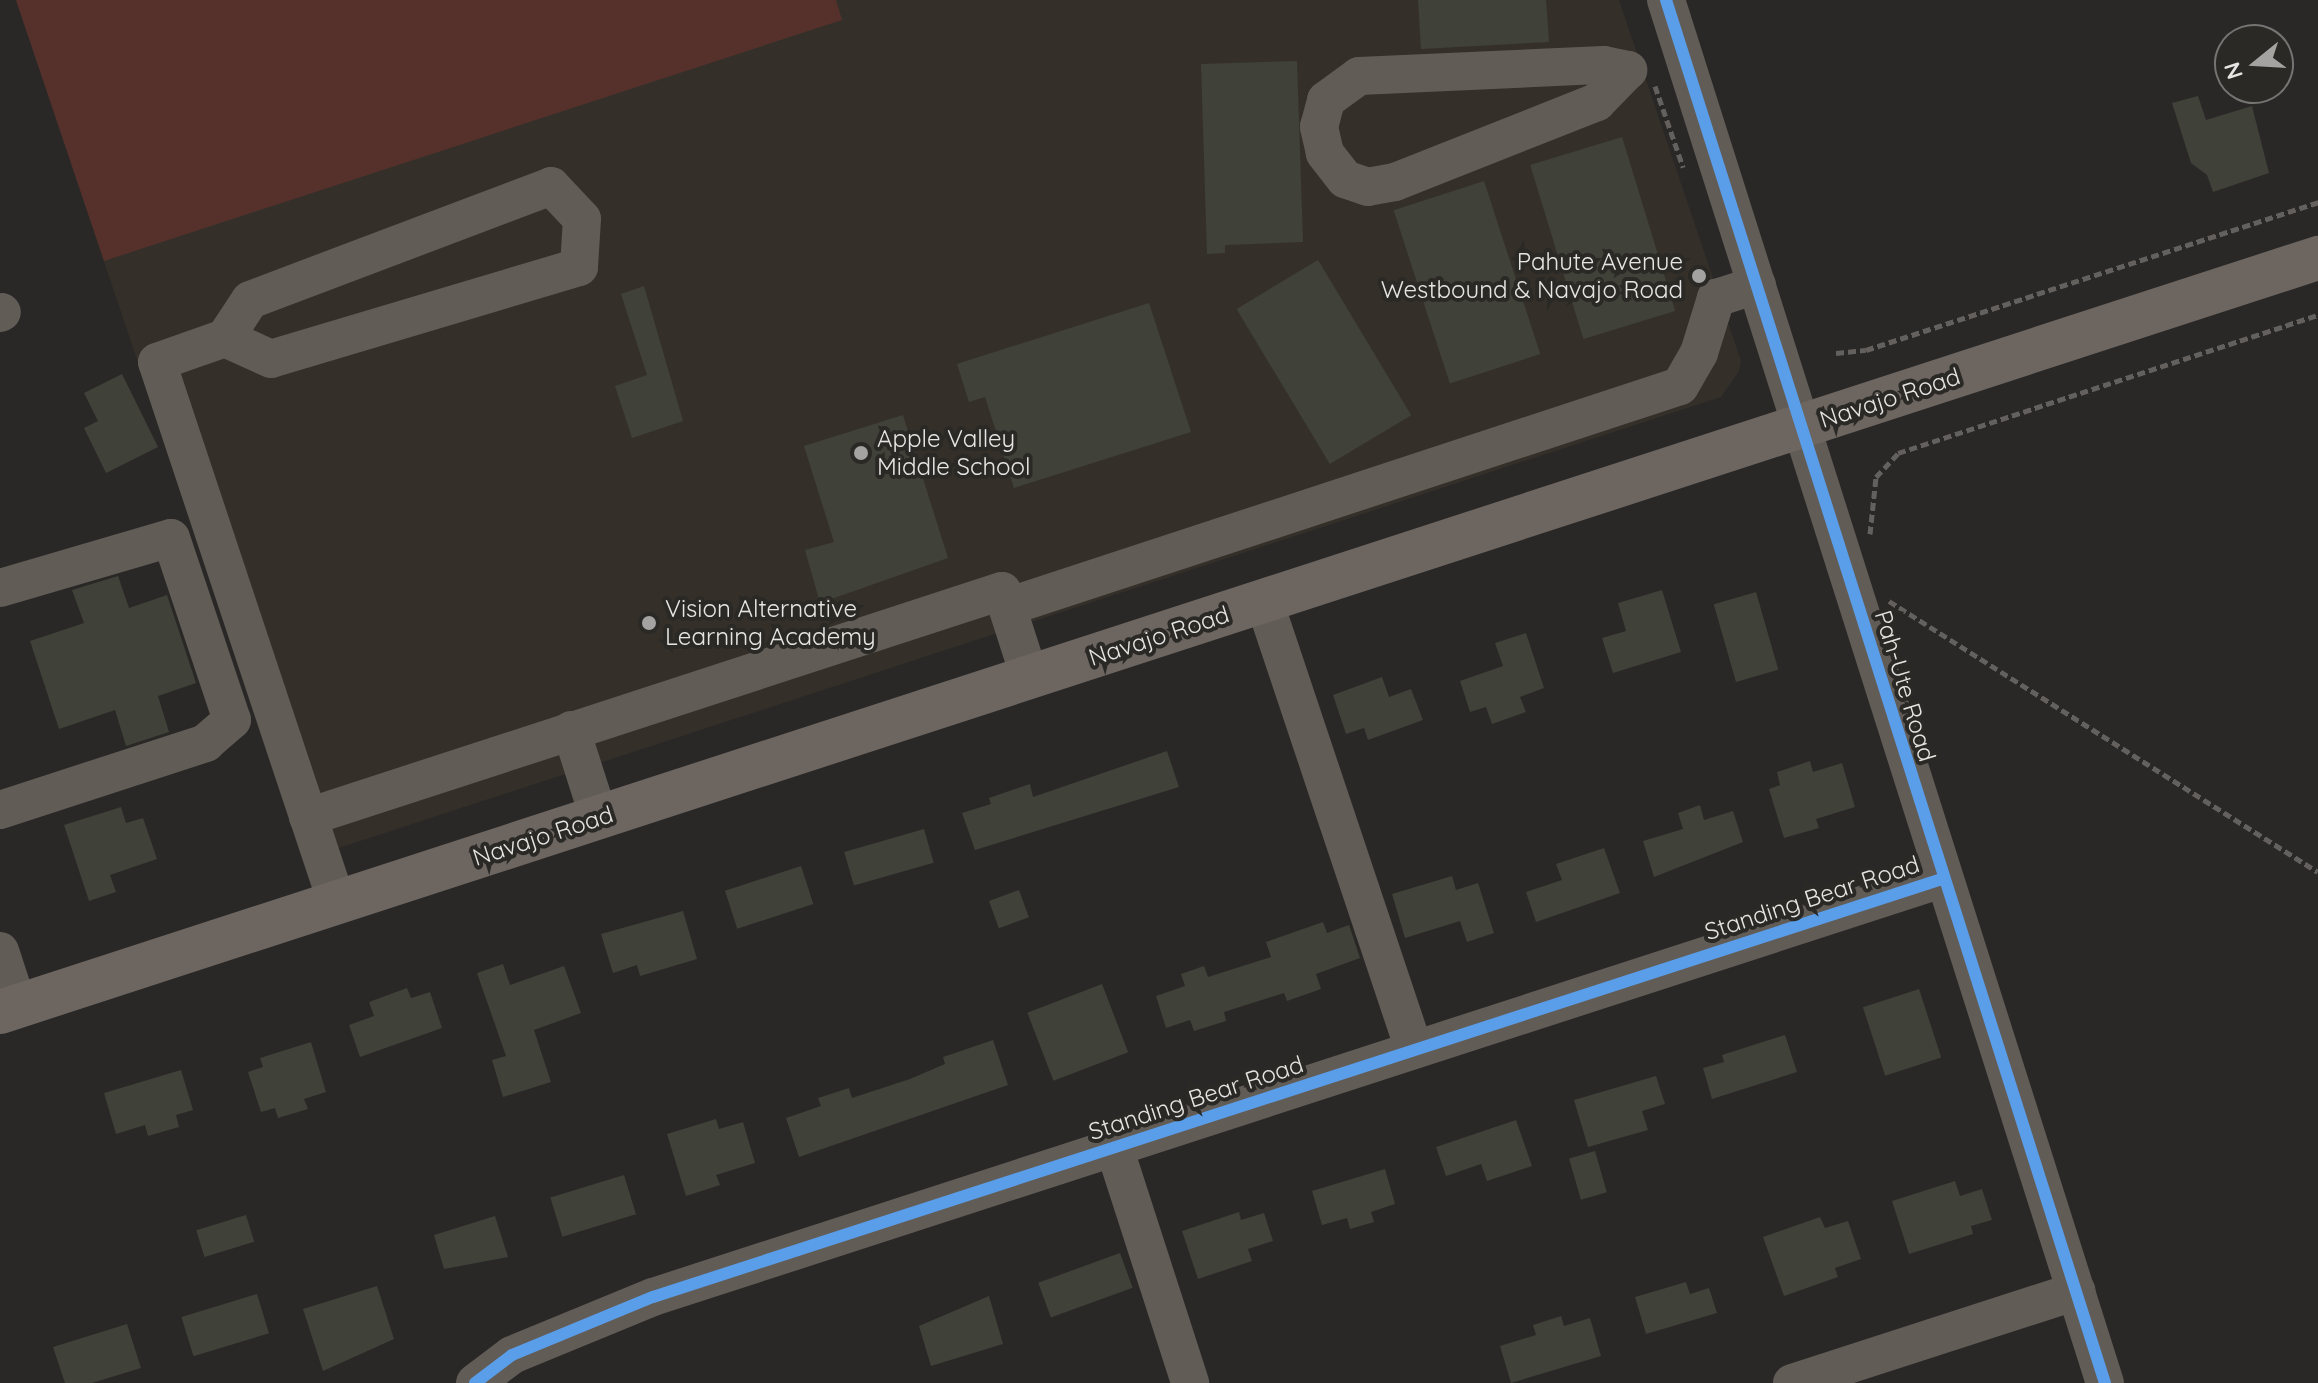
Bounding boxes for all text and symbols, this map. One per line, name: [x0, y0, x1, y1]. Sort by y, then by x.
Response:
north arrow: [2214, 24, 2294, 104]
text: N: [2217, 59, 2249, 83]
place label: Pahute Avenue Westbound & Navajo Road: [1381, 248, 1683, 304]
marker: Pahute Avenue Westbound & Navajo Road: [1690, 267, 1708, 285]
street label: Navajo Road: [1816, 362, 1964, 434]
place label: Apple Valley Middle School: [877, 425, 1031, 481]
marker: Apple Valley Middle School: [852, 444, 870, 462]
place label: Vision Alternative Learning Academy: [665, 595, 876, 651]
street label: Navajo Road: [1085, 600, 1233, 672]
street label: Pah-Ute Road: [1868, 607, 1942, 765]
marker: Vision Alternative Learning Academy: [640, 614, 658, 632]
street label: Navajo Road: [469, 800, 617, 872]
street label: Standing Bear Road: [1701, 850, 1923, 946]
street label: Standing Bear Road: [1085, 1050, 1307, 1146]

